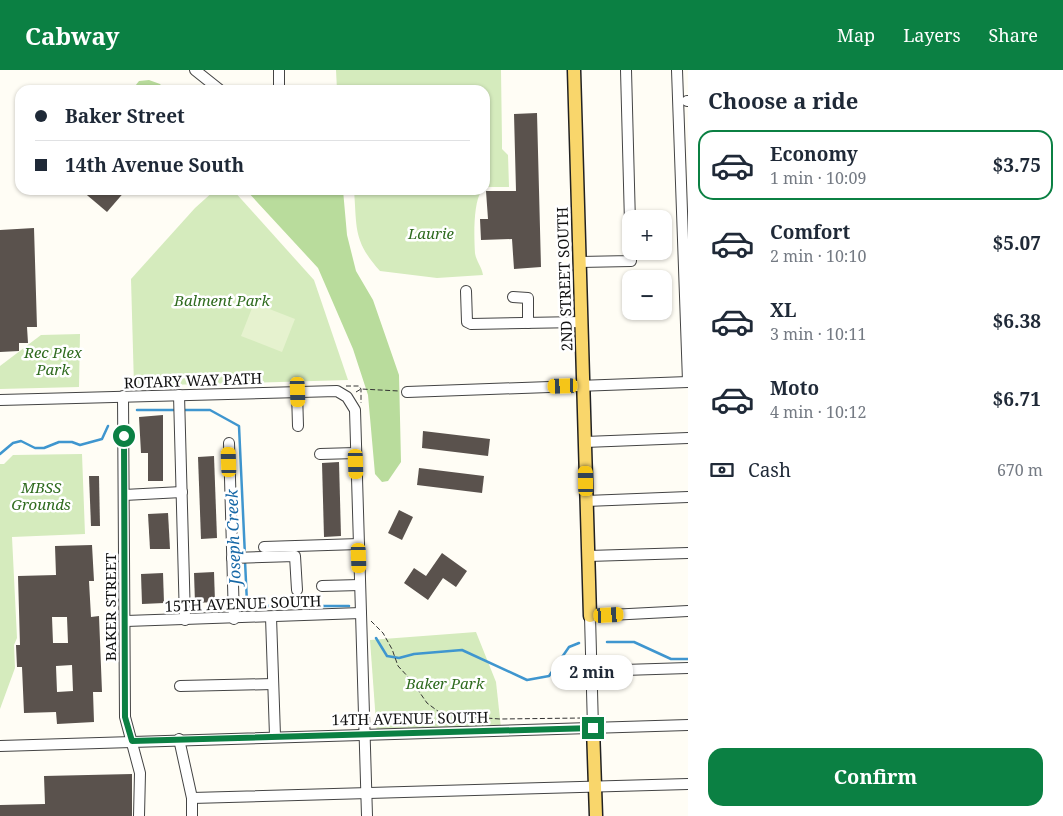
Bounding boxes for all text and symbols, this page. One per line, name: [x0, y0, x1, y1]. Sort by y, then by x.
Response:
text: Cabway: [25, 19, 119, 52]
text: Map: [837, 23, 875, 47]
text: Layers: [903, 23, 961, 47]
text: Share: [989, 23, 1038, 47]
text: Choose a ride: [708, 85, 858, 115]
text: Baker Street: [65, 103, 185, 129]
text: Economy: [770, 141, 858, 167]
icon: car: [710, 143, 755, 188]
text: 14th Avenue South: [65, 152, 244, 178]
text: $3.75: [992, 152, 1041, 178]
text: 1 min · 10:09: [770, 167, 866, 189]
street label: 2ND STREET SOUTH: [551, 206, 577, 352]
map controls: [622, 210, 672, 320]
button: +: [622, 210, 672, 260]
text: Comfort: [770, 219, 850, 245]
icon: car: [710, 221, 755, 266]
park label: Laurie: [407, 223, 455, 243]
text: $5.07: [992, 230, 1041, 256]
text: 2 min · 10:10: [770, 245, 866, 267]
button: −: [622, 270, 672, 320]
park label: Balment Park: [173, 290, 270, 310]
text: XL: [770, 297, 796, 323]
icon: car: [710, 299, 755, 344]
text: $6.38: [992, 308, 1041, 334]
text: 3 min · 10:11: [770, 323, 866, 345]
park label: Rec Plex Park: [23, 342, 83, 379]
street label: ROTARY WAY PATH: [123, 368, 263, 392]
text: Moto: [770, 375, 819, 401]
car: [289, 377, 306, 407]
icon: car: [710, 377, 755, 422]
car: [547, 378, 578, 394]
text: $6.71: [992, 386, 1041, 412]
text: 4 min · 10:12: [770, 401, 866, 423]
route start: [113, 425, 135, 447]
car: [220, 447, 237, 477]
car: [347, 449, 364, 479]
icon: cash: [708, 456, 736, 484]
text: Cash: [748, 457, 791, 483]
text: 670 m: [997, 459, 1043, 481]
car: [578, 466, 593, 496]
park label: MBSS Grounds: [11, 477, 71, 514]
water label: Joseph Creek: [220, 488, 246, 588]
car: [350, 543, 367, 573]
street label: BAKER STREET: [100, 553, 120, 661]
street label: 15TH AVENUE SOUTH: [164, 590, 322, 616]
car: [593, 607, 624, 623]
callout: 2 min: [552, 656, 634, 690]
text: 2 min: [569, 661, 615, 683]
park label: Baker Park: [405, 673, 485, 693]
street label: 14TH AVENUE SOUTH: [331, 707, 489, 729]
route end: [582, 717, 604, 739]
button: Confirm: [708, 748, 1043, 806]

